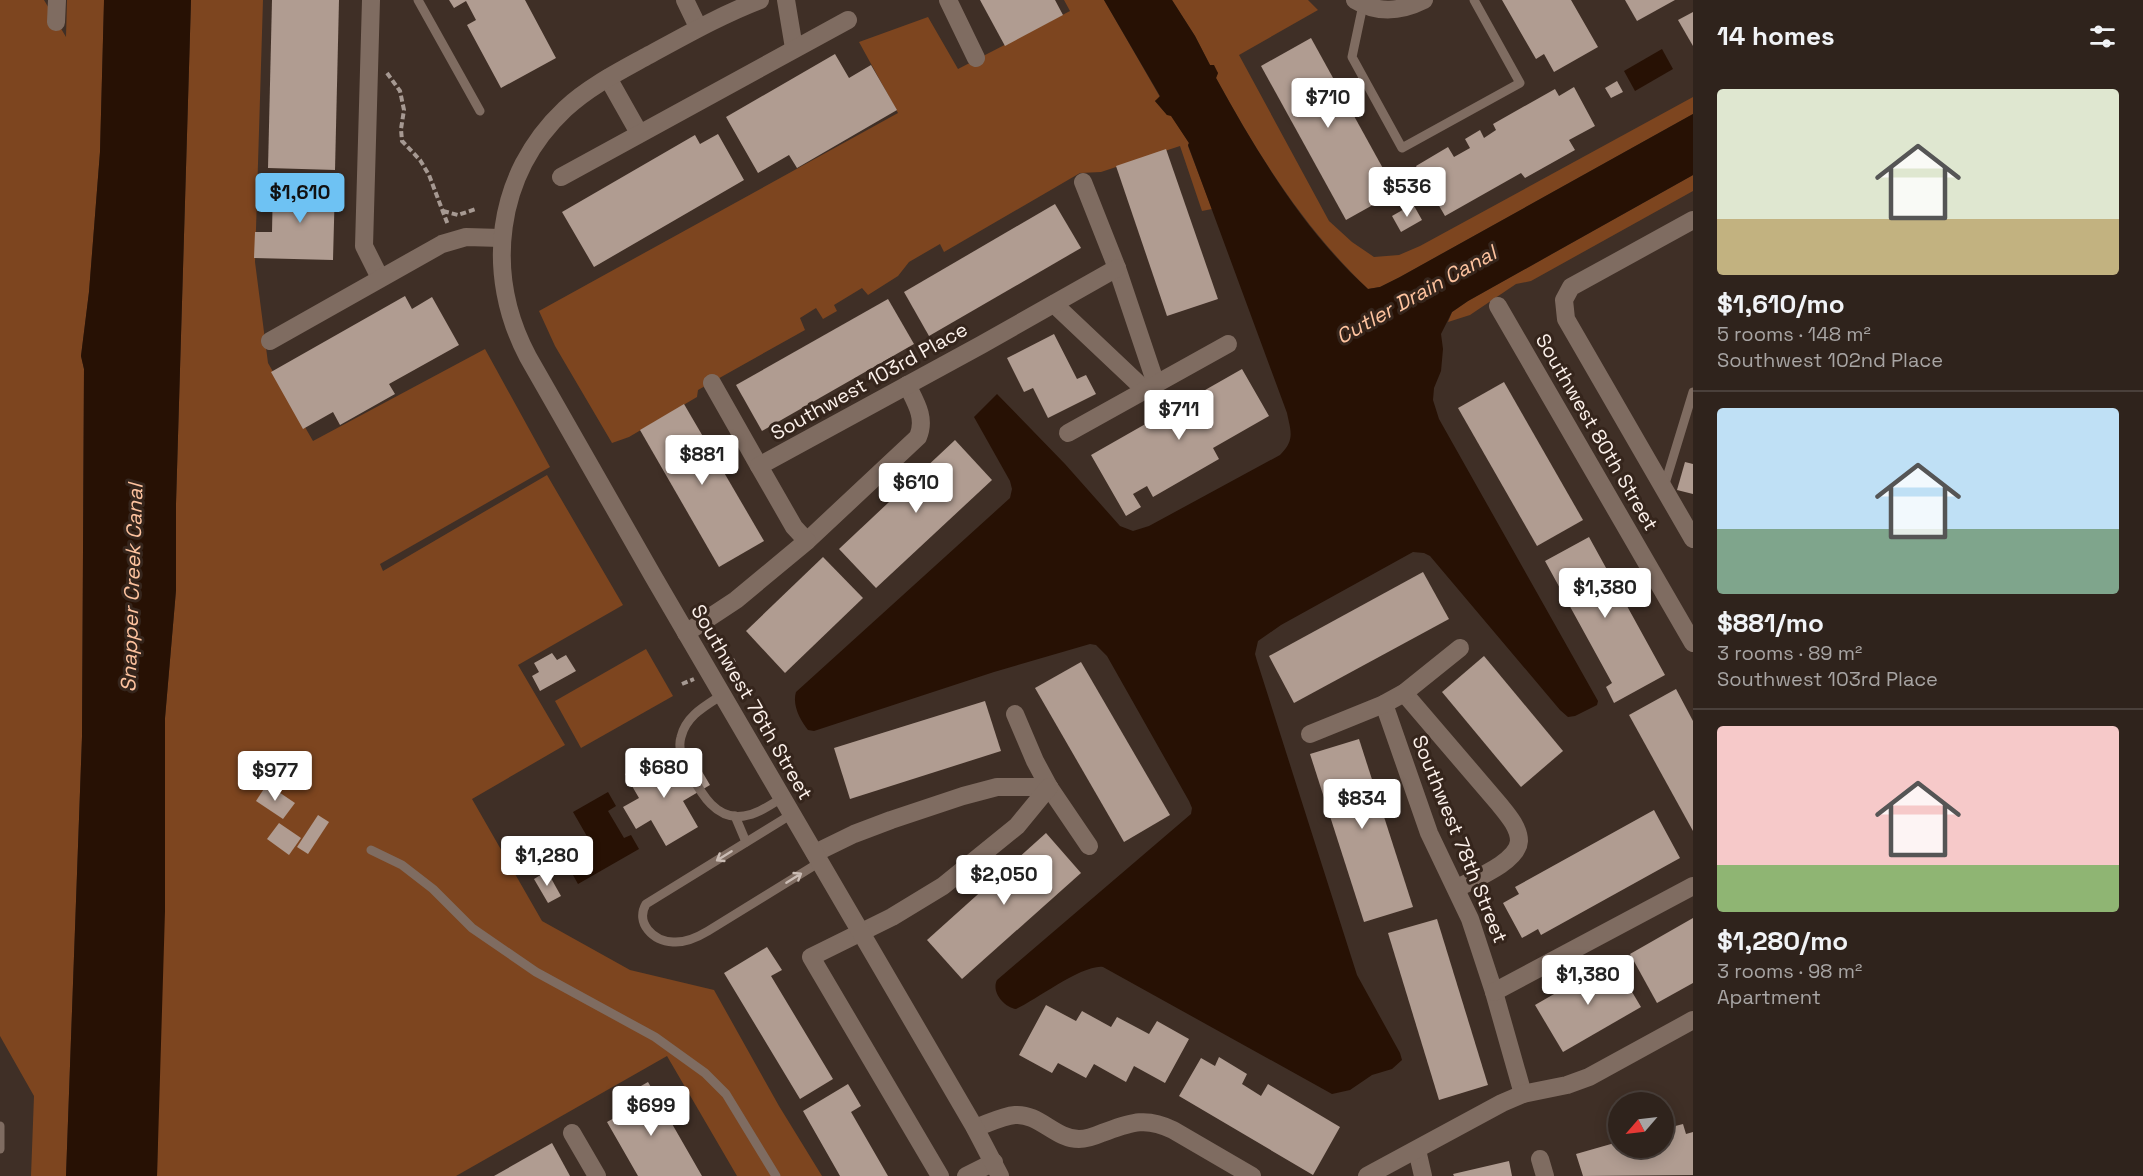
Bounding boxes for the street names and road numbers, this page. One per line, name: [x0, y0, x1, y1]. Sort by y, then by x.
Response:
street label: Southwest 103rd Place: [766, 316, 972, 446]
street label: Southwest 80th Street: [1530, 329, 1664, 535]
street label: Southwest 76th Street: [685, 600, 819, 804]
street label: Southwest 78th Street: [1406, 731, 1514, 947]

